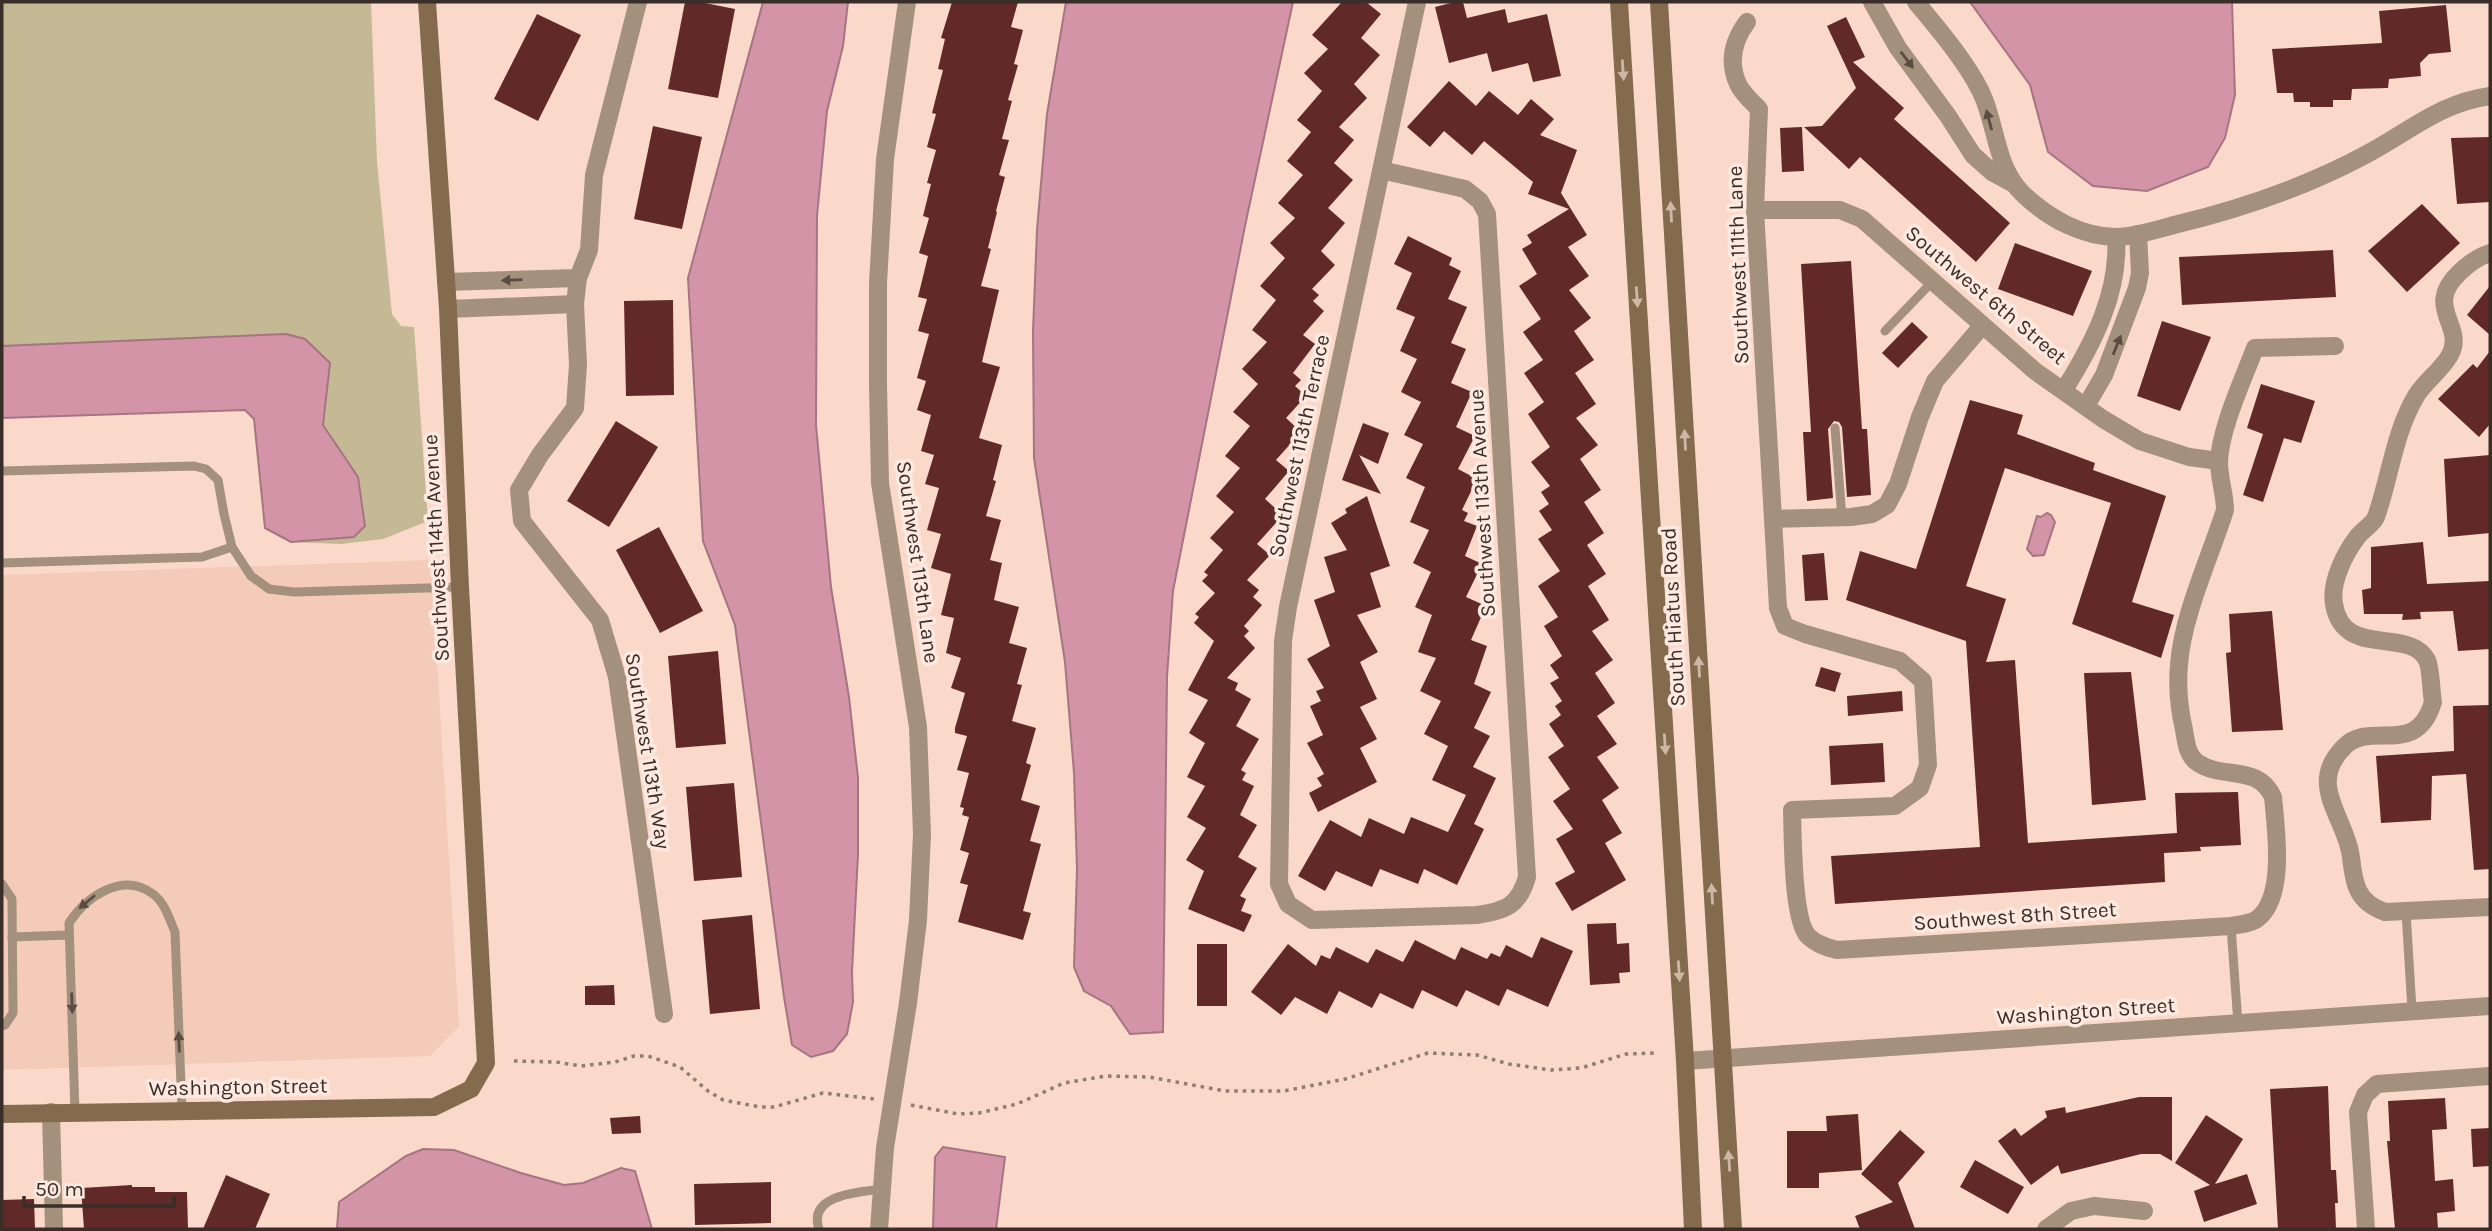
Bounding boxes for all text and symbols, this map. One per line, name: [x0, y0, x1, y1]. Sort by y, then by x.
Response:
one-way arrow: [1899, 51, 1914, 69]
one-way arrow: [1618, 59, 1629, 81]
one-way arrow: [1983, 109, 1994, 131]
street label: Southwest 111th Lane: [1723, 165, 1753, 365]
one-way arrow: [1666, 201, 1677, 223]
street label: Southwest 6th Street: [1901, 221, 2071, 369]
one-way arrow: [501, 274, 523, 285]
one-way arrow: [1632, 286, 1643, 308]
street label: Southwest 113th Terrace: [1264, 332, 1334, 560]
one-way arrow: [2111, 334, 2122, 355]
street label: Southwest 113th Avenue: [1464, 388, 1500, 618]
one-way arrow: [1679, 428, 1690, 450]
street label: Southwest 114th Avenue: [418, 434, 454, 662]
street label: Southwest 113th Lane: [892, 459, 944, 665]
street label: South Hiatus Road: [1656, 527, 1690, 707]
street label: Southwest 113th Way: [621, 651, 675, 851]
one-way arrow: [1693, 655, 1704, 677]
one-way arrow: [1660, 733, 1671, 755]
one-way arrow: [1706, 883, 1717, 905]
one-way arrow: [78, 894, 96, 910]
street label: Southwest 8th Street: [1913, 897, 2117, 935]
one-way arrow: [1674, 960, 1685, 982]
one-way arrow: [66, 993, 77, 1015]
street label: Washington Street: [1996, 993, 2176, 1029]
one-way arrow: [174, 1031, 185, 1053]
street label: Washington Street: [148, 1073, 328, 1101]
one-way arrow: [1723, 1150, 1734, 1172]
scale bar: [24, 1164, 175, 1208]
text: 50 m: [35, 1177, 84, 1201]

